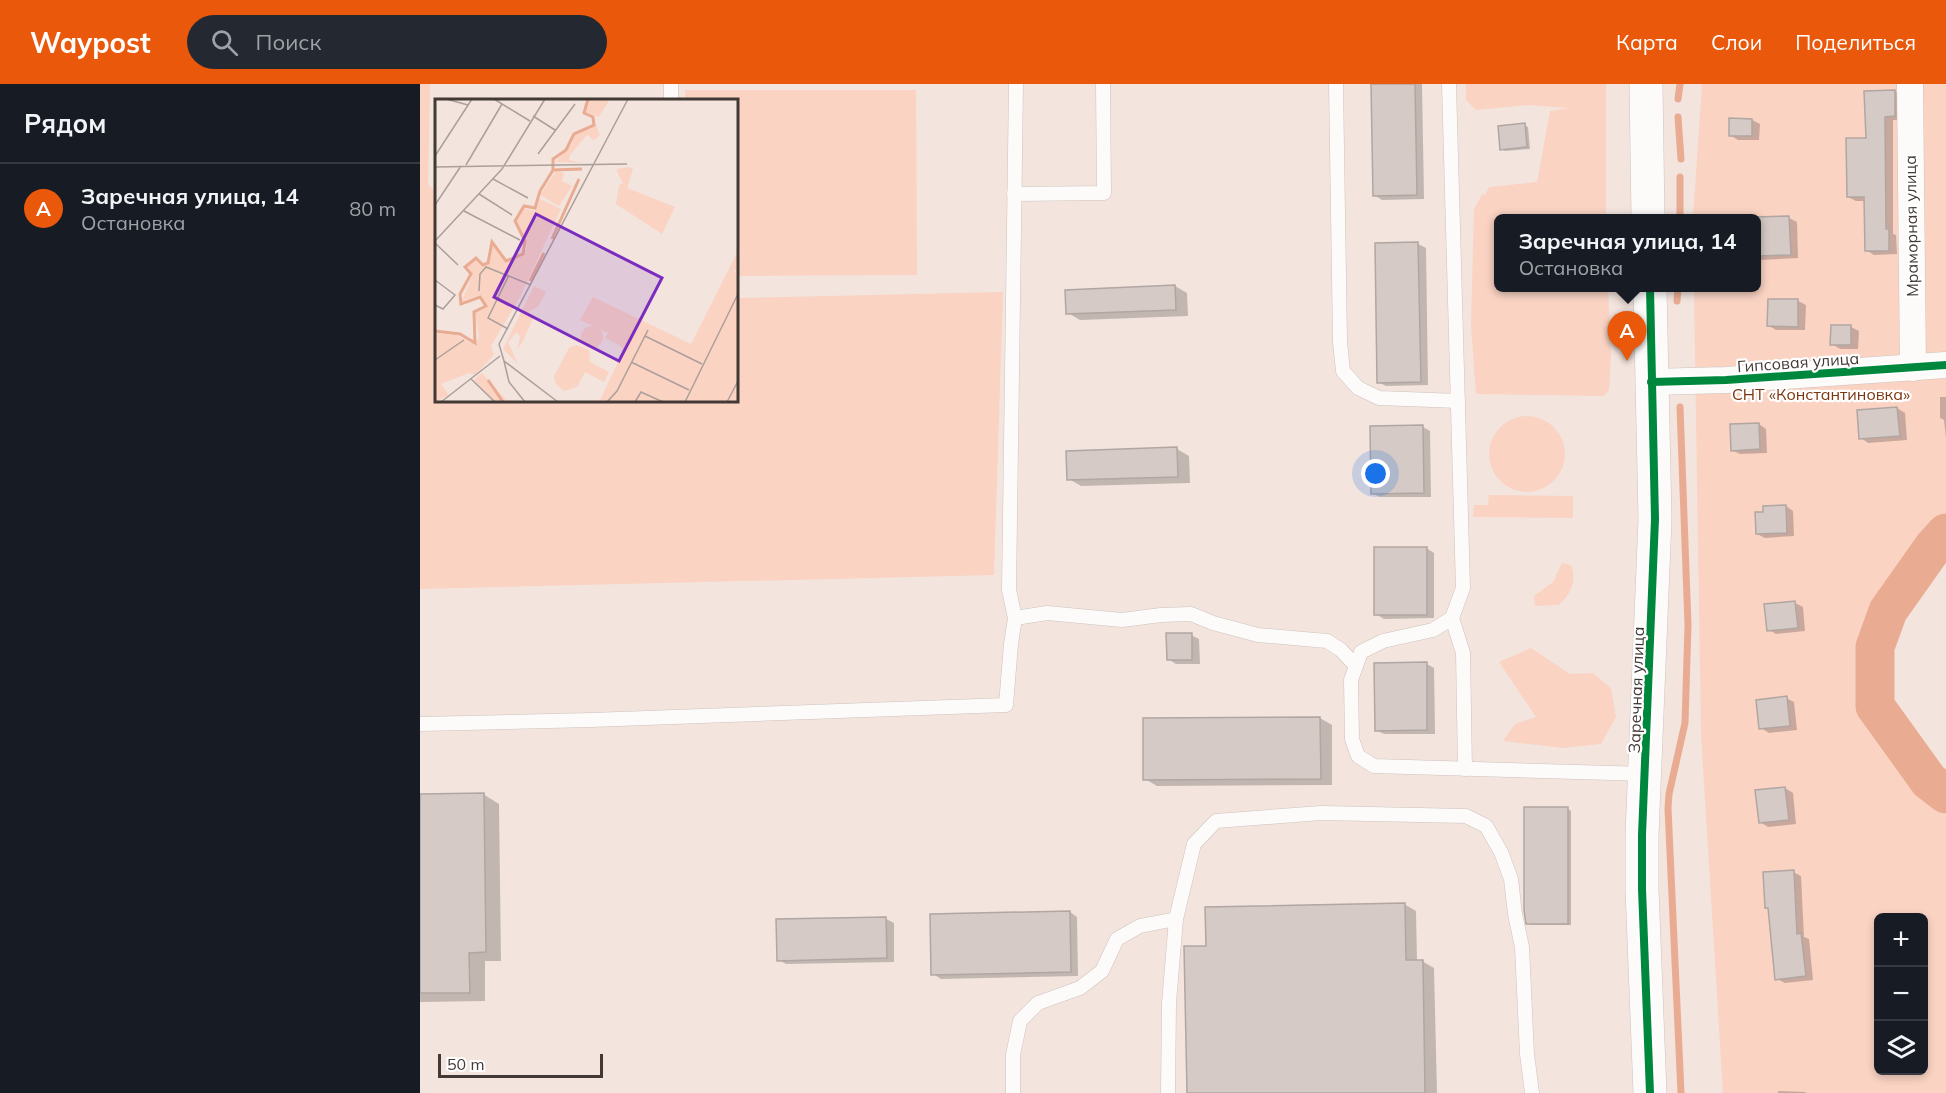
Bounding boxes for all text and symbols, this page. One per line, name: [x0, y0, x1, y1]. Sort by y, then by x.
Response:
search box: [187, 15, 607, 69]
text: Waypost: [30, 25, 151, 60]
icon: search: [208, 26, 241, 59]
text: Поиск: [256, 28, 321, 56]
text: Карта: [1616, 29, 1678, 55]
text: Слои: [1711, 29, 1762, 55]
text: Поделиться: [1795, 29, 1916, 55]
inset map: [435, 99, 738, 402]
text: Рядом: [24, 107, 107, 140]
street label: Мраморная улица: [1900, 155, 1922, 297]
text: Заречная улица, 14: [81, 182, 299, 210]
text: A: [36, 196, 51, 221]
text: 80 m: [349, 196, 396, 221]
text: Остановка: [81, 210, 186, 235]
popup: [1494, 214, 1761, 292]
text: Заречная улица, 14: [1519, 227, 1736, 255]
text: Остановка: [1519, 255, 1623, 280]
pin: A: [1608, 312, 1646, 361]
street label: Гипсовая улица: [1736, 348, 1860, 376]
park label: СНТ «Константиновка»: [1732, 384, 1910, 404]
your location: [1361, 459, 1390, 488]
street label: Заречная улица: [1624, 626, 1648, 754]
map controls: [1874, 913, 1928, 1075]
button: +: [1874, 913, 1928, 967]
button: −: [1874, 967, 1928, 1021]
button: layers: [1874, 1021, 1928, 1075]
scale bar: [438, 1051, 603, 1078]
text: 50 m: [447, 1054, 484, 1074]

